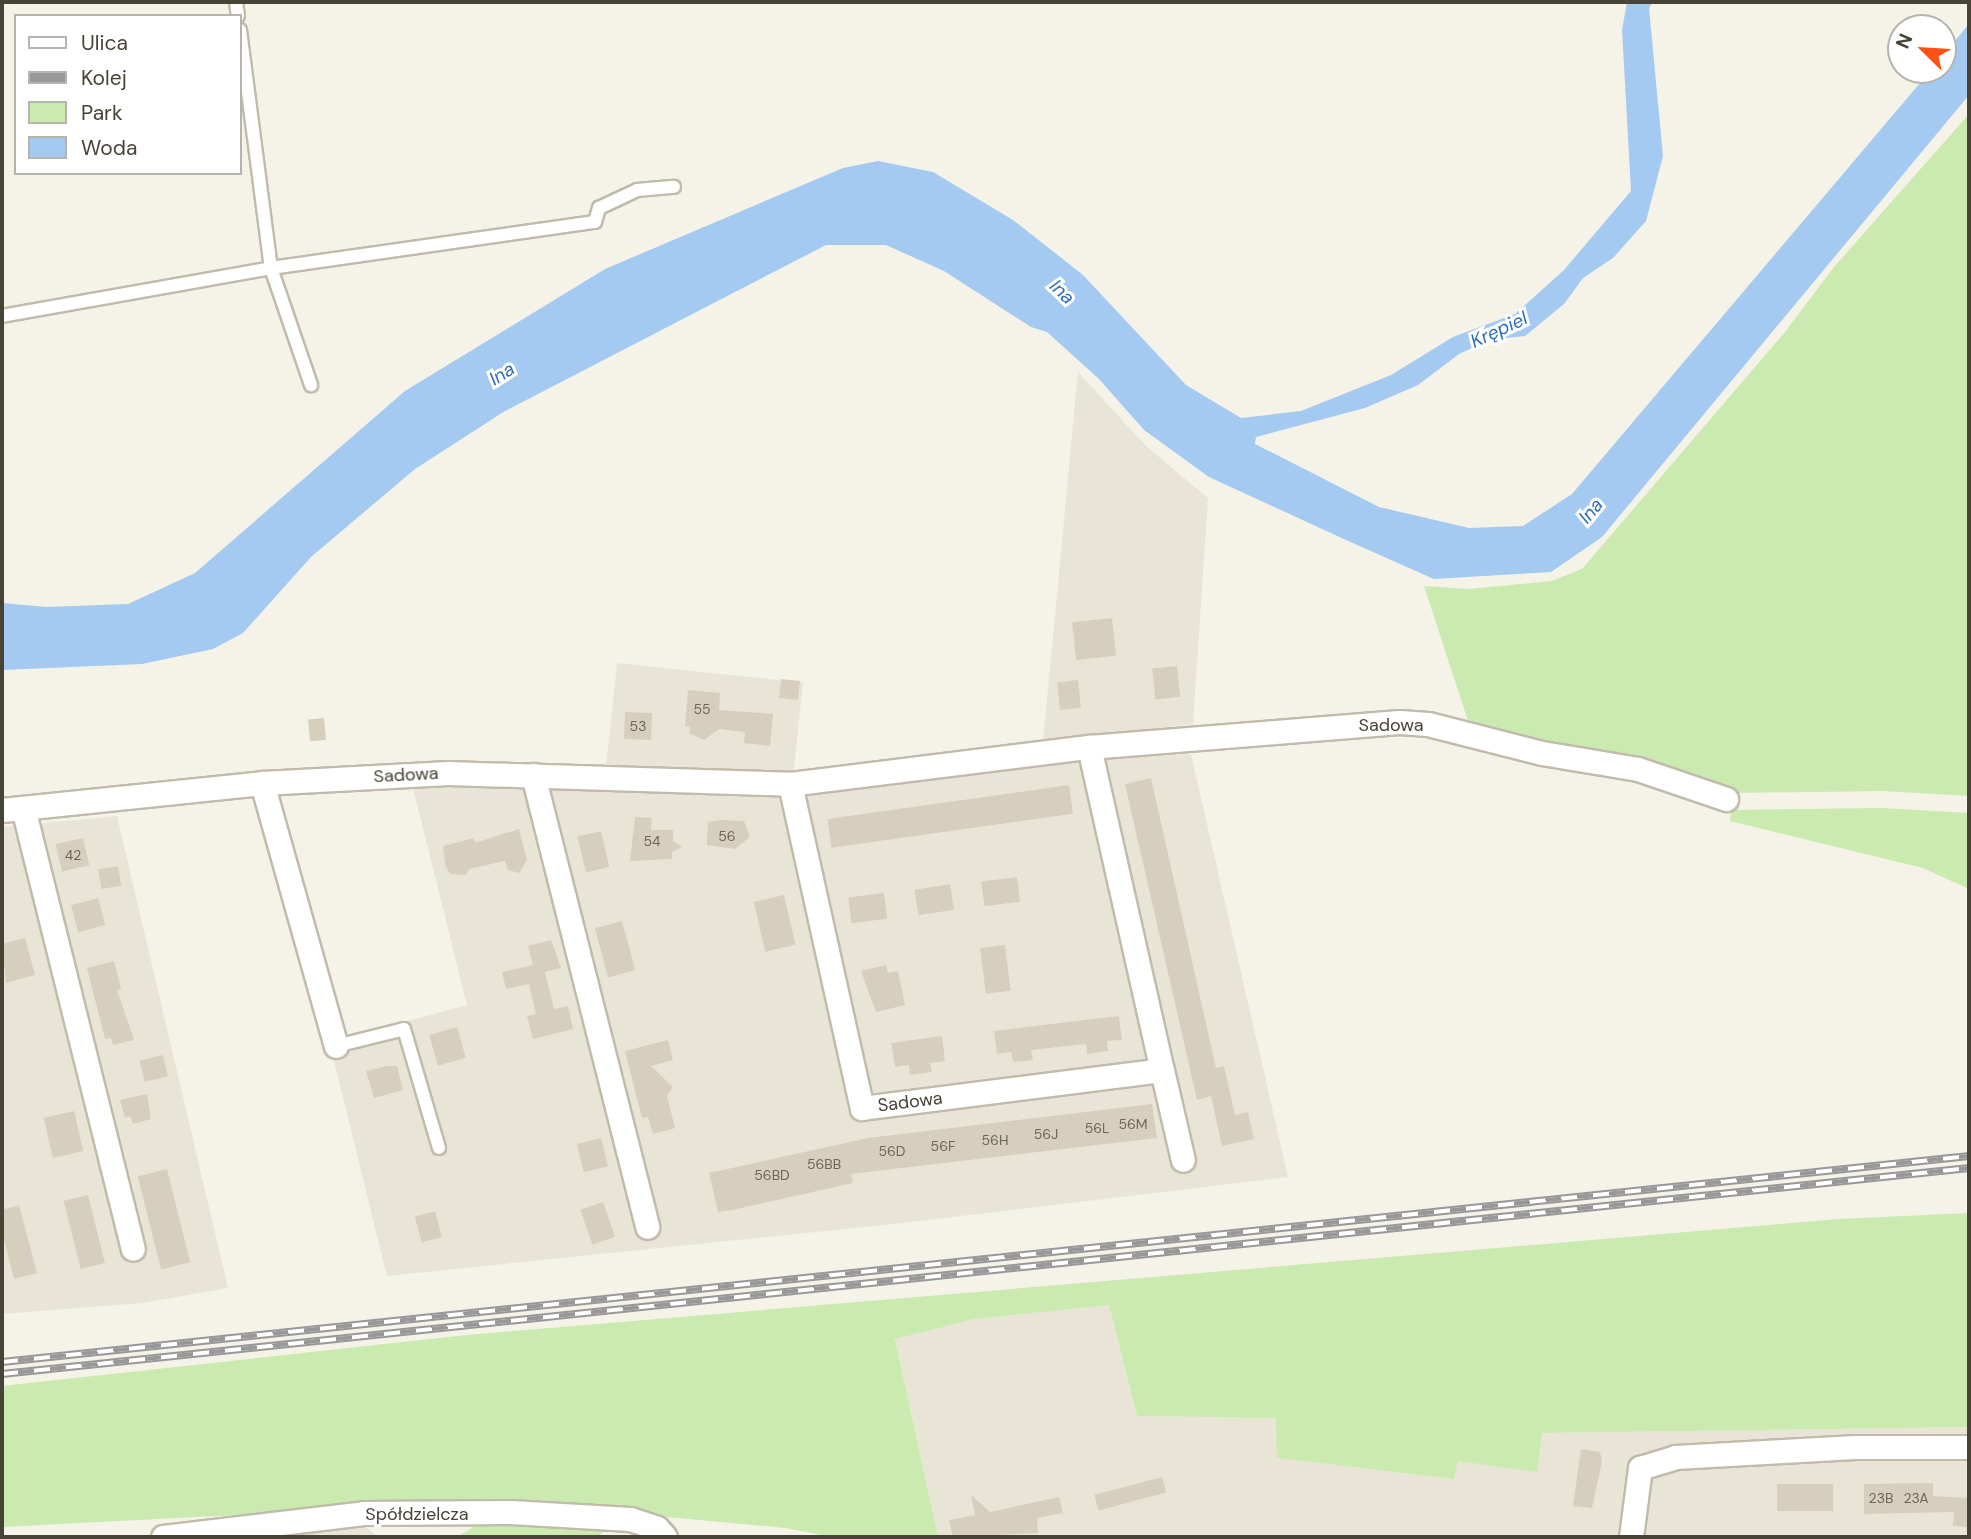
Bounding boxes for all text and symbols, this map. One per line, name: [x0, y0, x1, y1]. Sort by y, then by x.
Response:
legend: [14, 14, 242, 175]
north arrow: [1887, 14, 1957, 84]
text: Ulica: [81, 29, 128, 57]
text: N: [1890, 30, 1918, 52]
text: Kolej: [81, 64, 127, 92]
text: Park: [81, 99, 122, 127]
text: Woda: [81, 134, 137, 162]
water label: Ina: [1045, 275, 1079, 309]
water label: Krępiel: [1467, 307, 1531, 353]
water label: Ina: [485, 357, 519, 391]
water label: Ina: [1574, 494, 1608, 528]
house number: 55: [693, 701, 711, 717]
street label: Sadowa: [1358, 714, 1424, 736]
house number: 53: [630, 718, 646, 734]
street label: Sadowa: [373, 763, 439, 787]
house number: 56: [718, 828, 736, 844]
house number: 54: [643, 833, 661, 849]
house number: 42: [65, 847, 81, 863]
street label: Sadowa: [876, 1087, 944, 1117]
house number: 56M: [1118, 1116, 1148, 1132]
house number: 56L: [1085, 1120, 1109, 1136]
house number: 56J: [1034, 1126, 1058, 1142]
house number: 56H: [982, 1132, 1008, 1148]
house number: 56F: [931, 1138, 955, 1154]
house number: 56D: [879, 1143, 905, 1159]
house number: 56BB: [807, 1156, 841, 1172]
house number: 56BD: [754, 1167, 790, 1183]
house number: 23B: [1869, 1490, 1893, 1506]
house number: 23A: [1903, 1490, 1929, 1506]
street label: Spółdzielcza: [365, 1503, 469, 1525]

